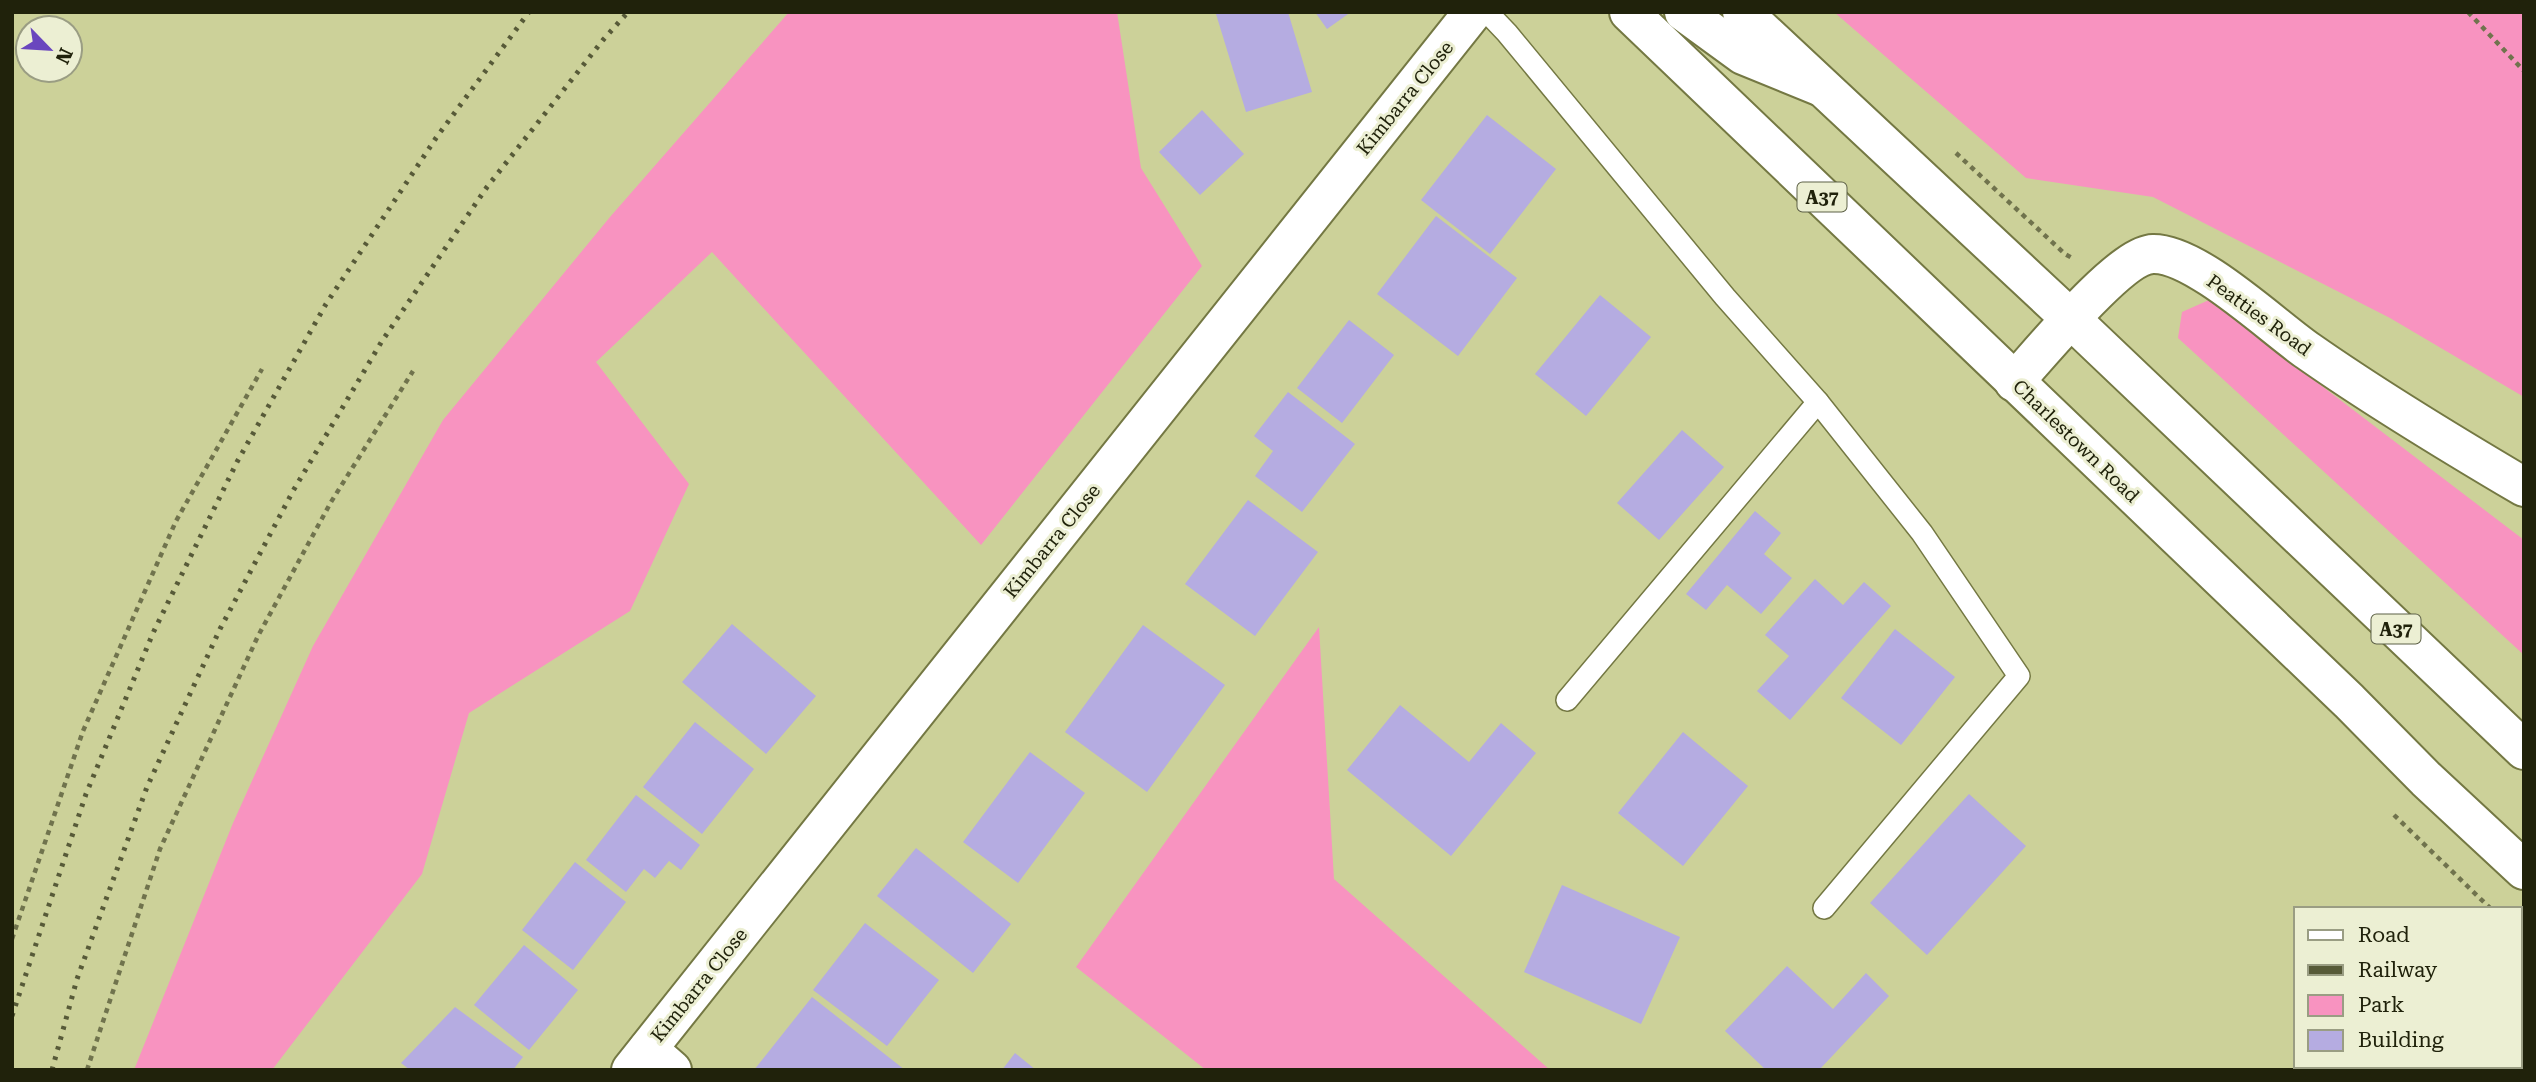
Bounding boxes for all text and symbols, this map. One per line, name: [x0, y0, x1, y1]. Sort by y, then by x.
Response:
north arrow: [14, 14, 84, 84]
street label: Kimbarra Close: [1352, 36, 1458, 160]
text: N: [50, 44, 77, 68]
road number: A37: [1798, 182, 1846, 212]
street label: Peatties Road: [2202, 269, 2316, 361]
street label: Charlestown Road: [2008, 375, 2144, 507]
street label: Kimbarra Close: [999, 479, 1105, 603]
road number: A37: [2372, 614, 2420, 644]
legend: [2294, 907, 2522, 1068]
street label: Kimbarra Close: [646, 923, 752, 1047]
text: Road: [2358, 923, 2410, 947]
text: Railway: [2358, 958, 2438, 982]
text: Park: [2358, 993, 2404, 1017]
text: Building: [2358, 1028, 2444, 1052]

